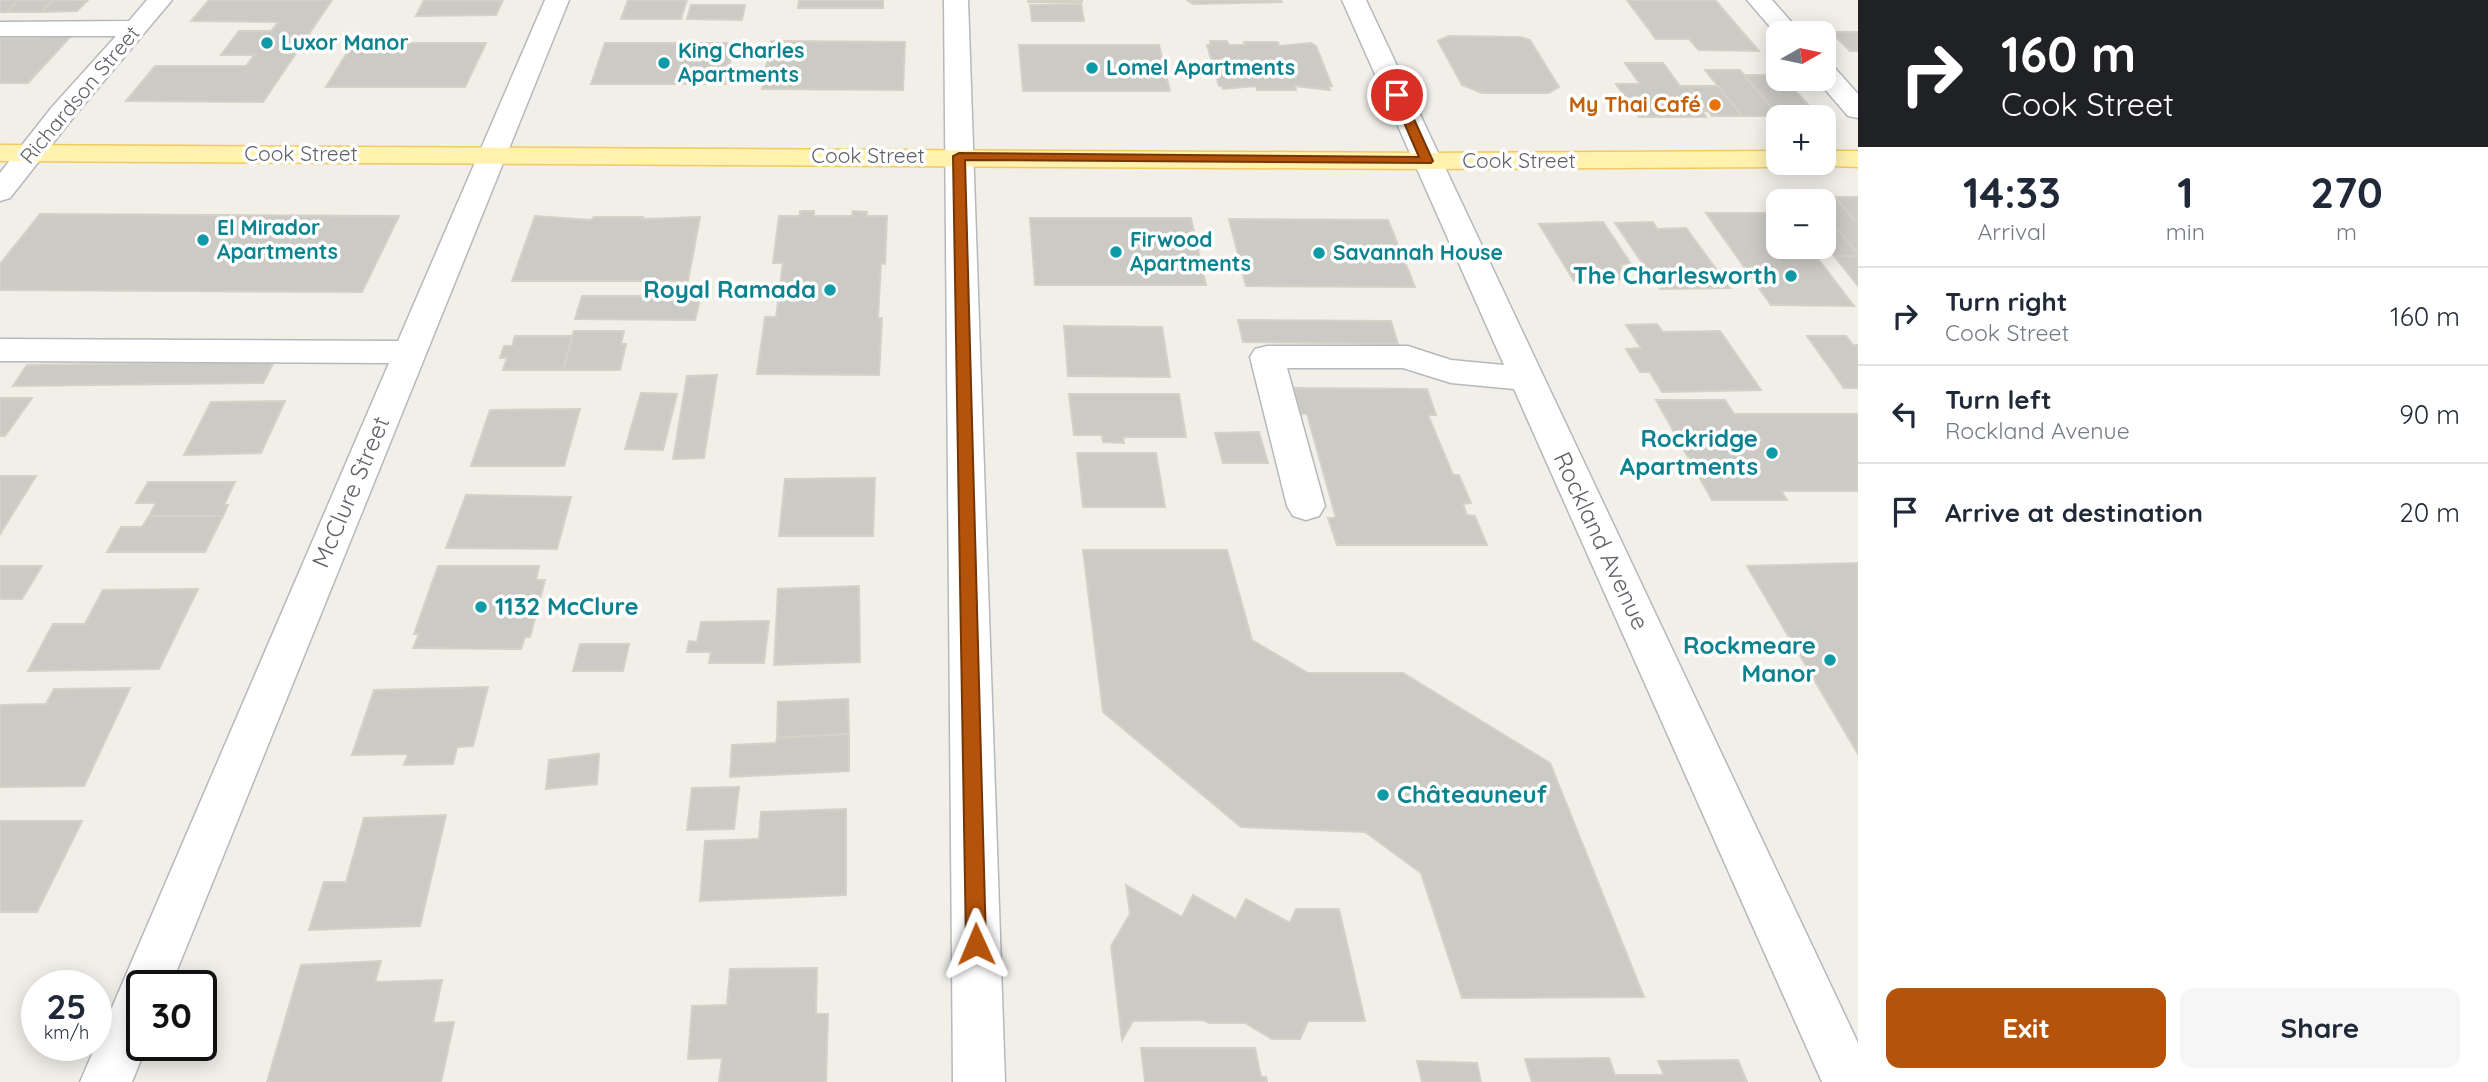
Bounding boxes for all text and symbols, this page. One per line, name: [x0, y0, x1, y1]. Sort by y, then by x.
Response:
street label: Richardson Street: [14, 20, 145, 169]
north arrow: [1766, 21, 1836, 91]
map controls: [1766, 21, 1836, 259]
text: 160 m: [2001, 23, 2136, 84]
icon: right: [1886, 28, 1977, 119]
place label: Luxor Manor: [281, 29, 409, 55]
marker: Luxor Manor: [259, 35, 275, 51]
place label: King Charles Apartments: [678, 37, 804, 87]
place label: Lomel Apartments: [1106, 54, 1295, 80]
marker: King Charles Apartments: [656, 55, 672, 71]
marker: Lomel Apartments: [1084, 60, 1100, 76]
pin: [1367, 65, 1427, 125]
icon: arrive: [1378, 76, 1416, 114]
text: Cook Street: [2001, 84, 2174, 124]
place label: My Thai Café: [1569, 91, 1701, 117]
marker: My Thai Café: [1707, 97, 1723, 113]
button: +: [1766, 105, 1836, 175]
street label: Cook Street: [244, 140, 358, 166]
street label: Cook Street: [811, 142, 925, 168]
street label: Cook Street: [1462, 147, 1576, 173]
text: 14:33: [1963, 166, 2061, 219]
text: 1: [2177, 166, 2194, 219]
text: 270: [2310, 166, 2383, 219]
button: −: [1766, 189, 1836, 259]
place label: El Mirador Apartments: [217, 214, 338, 264]
text: Arrival: [1977, 217, 2046, 246]
text: min: [2166, 217, 2205, 246]
text: m: [2336, 217, 2357, 246]
place label: Firwood Apartments: [1130, 226, 1251, 276]
marker: El Mirador Apartments: [195, 232, 211, 248]
place label: Savannah House: [1333, 239, 1503, 265]
marker: Firwood Apartments: [1108, 244, 1124, 260]
marker: Savannah House: [1311, 245, 1327, 261]
place label: The Charlesworth: [1573, 260, 1777, 290]
marker: The Charlesworth: [1783, 268, 1799, 284]
place label: Royal Ramada: [643, 274, 816, 304]
marker: Royal Ramada: [822, 282, 838, 298]
text: Turn right: [1945, 285, 2067, 318]
icon: right: [1886, 297, 1924, 335]
text: 160 m: [2390, 300, 2460, 333]
text: Cook Street: [1945, 318, 2069, 347]
text: Turn left: [1945, 383, 2052, 416]
icon: left: [1886, 395, 1924, 433]
text: 90 m: [2399, 398, 2460, 431]
street label: McClure Street: [305, 411, 395, 572]
text: Rockland Avenue: [1945, 416, 2130, 445]
place label: Rockridge Apartments: [1620, 423, 1758, 481]
marker: Rockridge Apartments: [1764, 445, 1780, 461]
street label: Rockland Avenue: [1548, 447, 1656, 634]
icon: arrive: [1886, 493, 1924, 531]
text: Arrive at destination: [1945, 496, 2203, 529]
text: 20 m: [2399, 496, 2460, 529]
place label: 1132 McClure: [495, 591, 639, 621]
marker: 1132 McClure: [473, 599, 489, 615]
place label: Rockmeare Manor: [1683, 630, 1816, 688]
marker: Rockmeare Manor: [1822, 652, 1838, 668]
place label: Châteauneuf: [1397, 779, 1548, 809]
marker: Châteauneuf: [1375, 787, 1391, 803]
position arrow: [939, 907, 1013, 981]
speed limit sign: 30: [126, 970, 217, 1061]
text: 25: [46, 984, 87, 1028]
button: Exit: [1886, 988, 2166, 1068]
button: Share: [2180, 988, 2460, 1068]
text: km/h: [44, 1021, 89, 1044]

